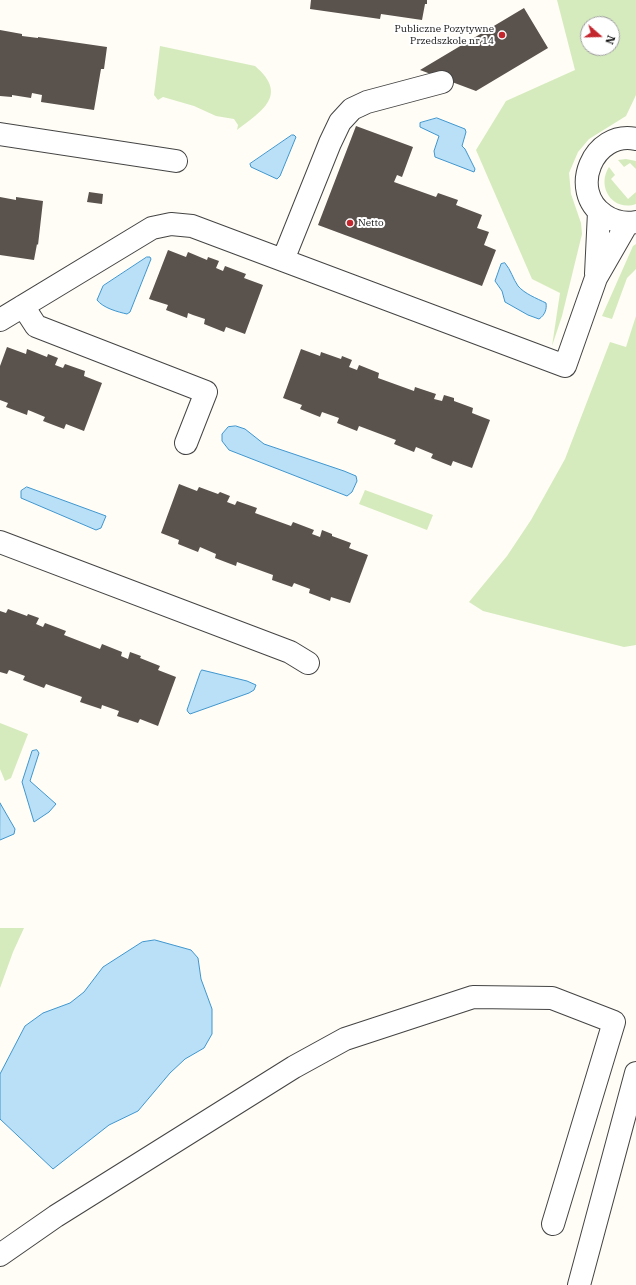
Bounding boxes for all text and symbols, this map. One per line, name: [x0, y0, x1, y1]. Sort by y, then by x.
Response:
north arrow: [580, 16, 620, 56]
place label: Publiczne Pozytywne Przedszkole nr 14: [395, 23, 494, 46]
marker: Publiczne Pozytywne Przedszkole nr 14: [497, 30, 507, 40]
text: N: [602, 33, 618, 46]
place label: Netto: [358, 217, 384, 229]
marker: Netto: [345, 218, 355, 228]

